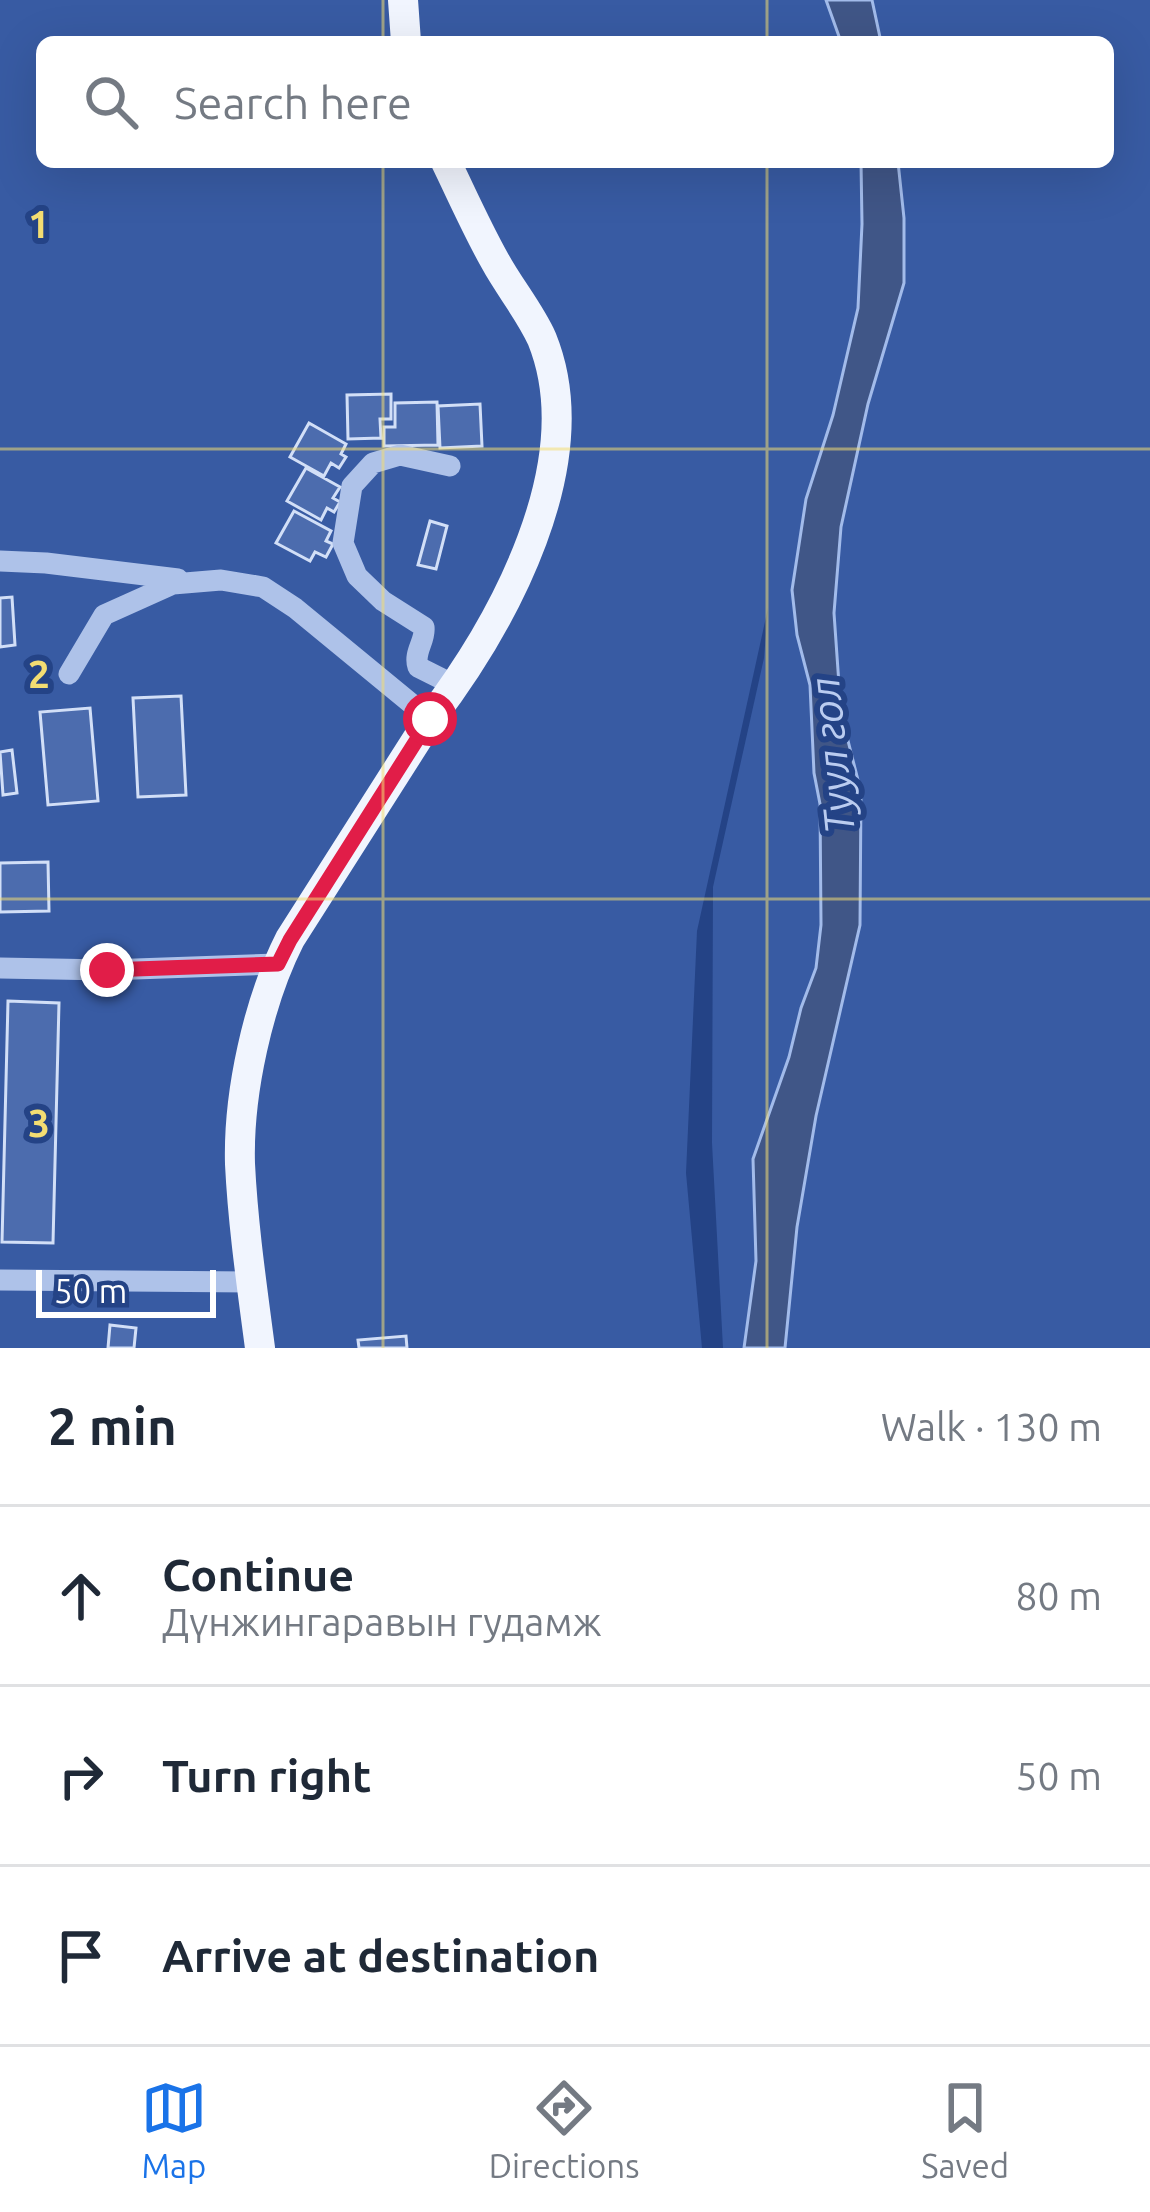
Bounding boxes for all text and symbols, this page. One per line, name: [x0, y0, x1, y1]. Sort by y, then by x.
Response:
search box: [36, 36, 1114, 168]
icon: search: [78, 69, 144, 135]
text: Search here: [174, 77, 412, 128]
text: 1: [28, 202, 50, 245]
text: 2: [28, 652, 50, 695]
water label: Туул гол: [800, 675, 863, 837]
route start: [403, 692, 457, 746]
route end: [80, 943, 134, 997]
text: 3: [28, 1101, 50, 1144]
scale bar: [36, 1264, 216, 1317]
text: 50 m: [54, 1272, 127, 1309]
text: 2 min: [48, 1397, 177, 1455]
text: Walk · 130 m: [881, 1405, 1102, 1448]
text: Continue: [162, 1549, 354, 1600]
icon: ahead: [48, 1563, 114, 1629]
text: 80 m: [1015, 1574, 1102, 1617]
text: Дүнжингаравын гудамж: [162, 1600, 602, 1643]
icon: right: [48, 1743, 114, 1809]
text: Turn right: [162, 1750, 371, 1801]
text: 50 m: [1015, 1754, 1102, 1797]
icon: arrive: [48, 1923, 114, 1989]
text: Arrive at destination: [162, 1930, 599, 1981]
tab: Map: [141, 2075, 207, 2184]
tab: Directions: [489, 2075, 639, 2184]
tab: Saved: [921, 2075, 1009, 2184]

